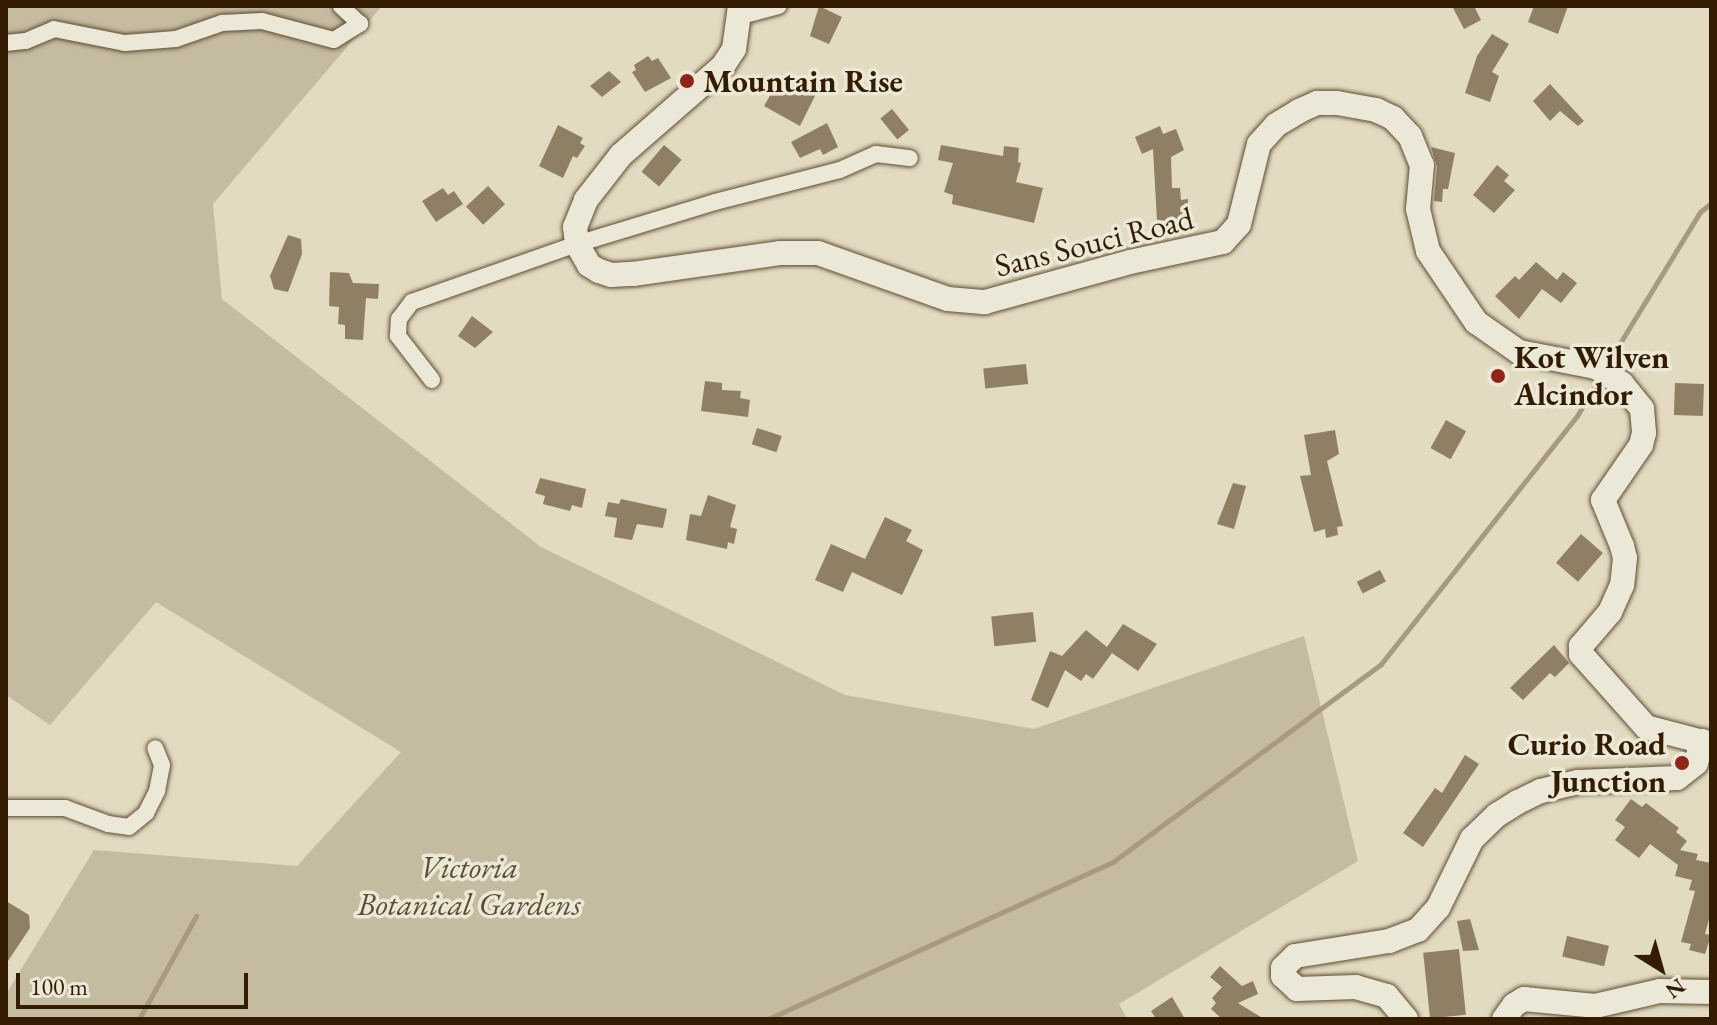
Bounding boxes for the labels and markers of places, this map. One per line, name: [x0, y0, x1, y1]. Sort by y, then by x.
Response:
place label: Mountain Rise: [703, 62, 903, 100]
marker: Mountain Rise: [678, 72, 696, 90]
place label: Kot Wilven Alcindor: [1514, 339, 1669, 414]
marker: Kot Wilven Alcindor: [1489, 367, 1507, 385]
place label: Curio Road Junction: [1508, 726, 1666, 801]
marker: Curio Road Junction: [1673, 754, 1691, 772]

